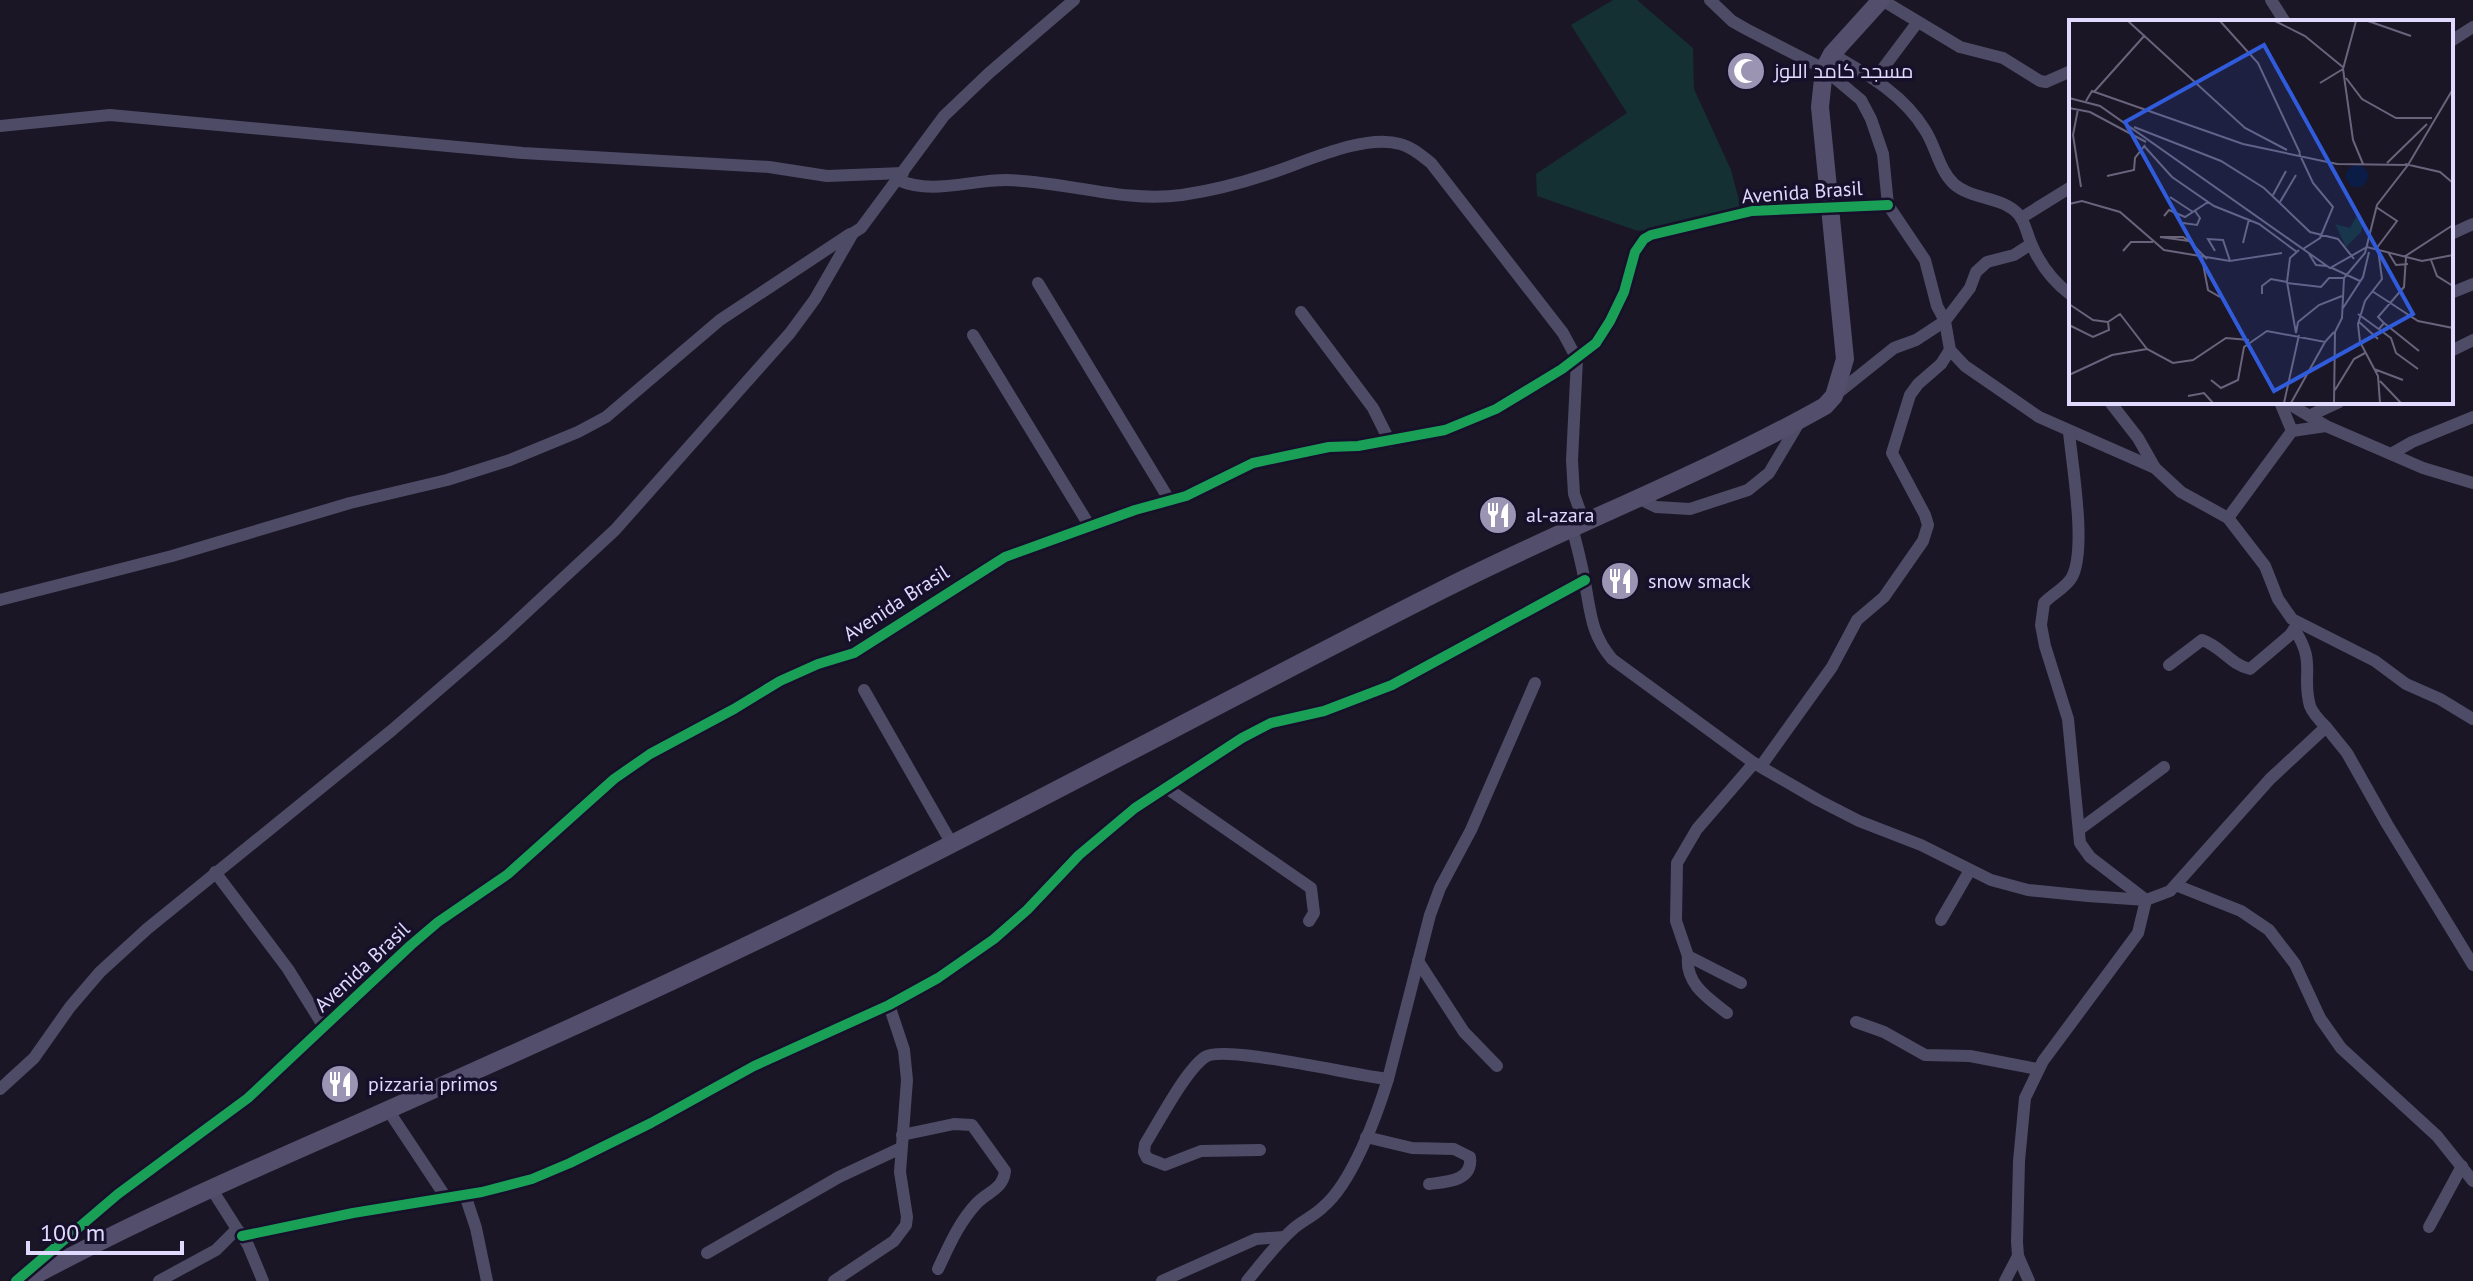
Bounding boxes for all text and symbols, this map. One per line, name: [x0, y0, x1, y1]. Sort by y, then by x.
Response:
inset map: [2069, 20, 2453, 404]
mosque icon: مسجد كامد اللوز: [1725, 50, 1767, 92]
place label: مسجد كامد اللوز: [1773, 58, 1913, 84]
street label: Avenida Brasil: [1741, 175, 1863, 209]
restaurant icon: al-azara: [1477, 494, 1519, 536]
place label: al-azara: [1526, 502, 1594, 528]
street label: Avenida Brasil: [838, 559, 954, 647]
restaurant icon: snow smack: [1599, 560, 1641, 602]
place label: snow smack: [1648, 568, 1751, 594]
street label: Avenida Brasil: [309, 916, 415, 1018]
restaurant icon: pizzaria primos: [319, 1063, 361, 1105]
place label: pizzaria primos: [368, 1071, 498, 1097]
scale bar: [28, 1205, 182, 1255]
text: 100 m: [40, 1217, 105, 1248]

